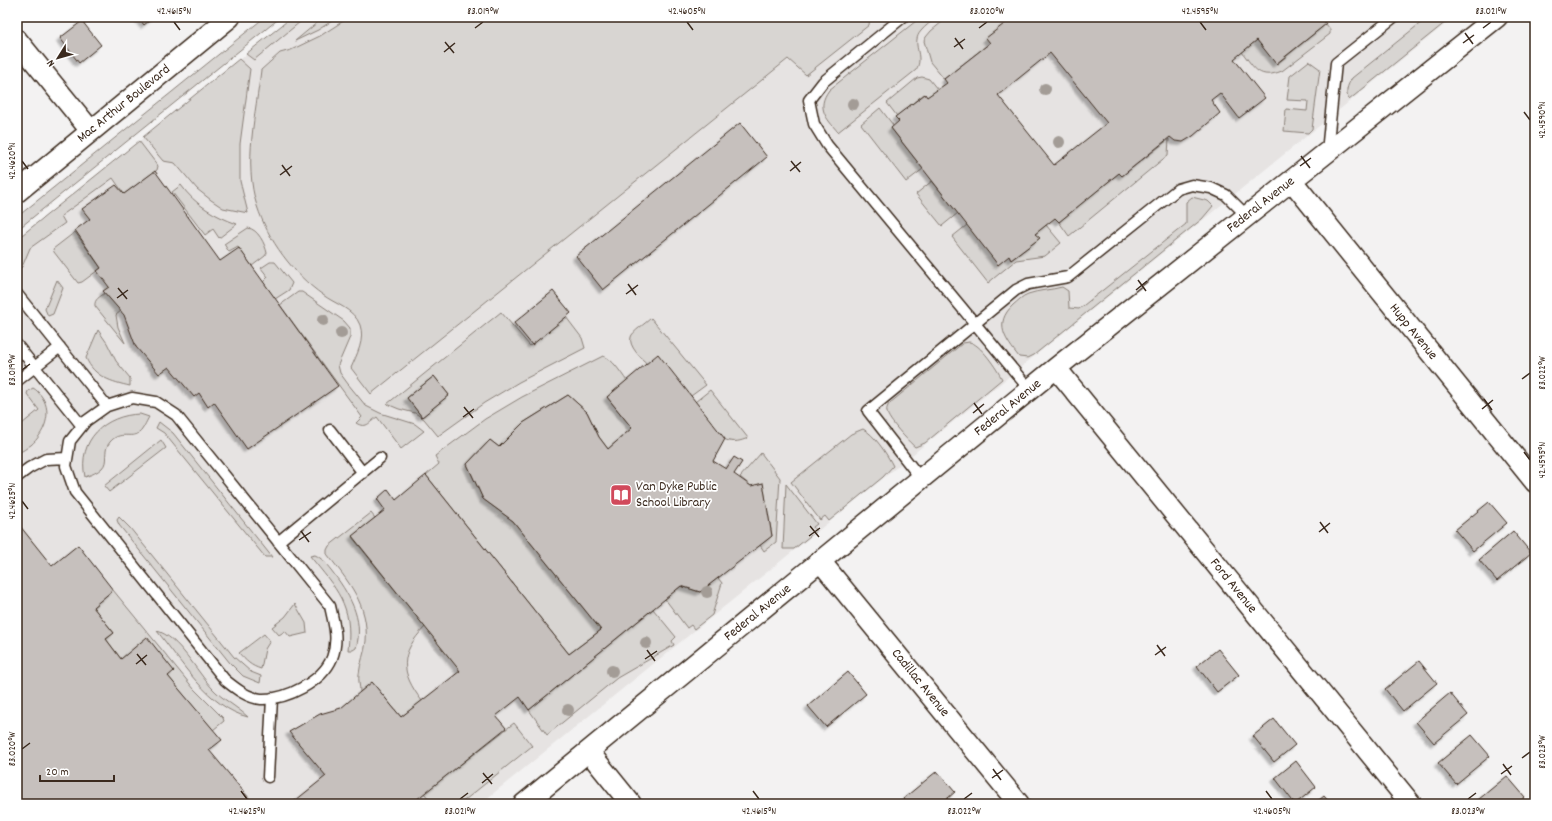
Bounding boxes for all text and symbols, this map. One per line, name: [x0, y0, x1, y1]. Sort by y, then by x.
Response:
text: 42.4615°N: [157, 5, 191, 19]
text: 83.019°W: [467, 5, 499, 19]
text: 42.4605°N: [668, 5, 706, 19]
text: 83.020°W: [970, 5, 1004, 19]
text: 42.4595°N: [1182, 5, 1218, 19]
text: 83.021°W: [1475, 5, 1507, 19]
north arrow: [38, 38, 78, 78]
text: N: [43, 55, 60, 70]
street label: Mac Arthur Boulevard: [73, 60, 175, 148]
text: 42.4590°N: [1536, 101, 1550, 139]
text: 42.4620°N: [6, 142, 20, 180]
street label: Federal Avenue: [1223, 172, 1299, 238]
street label: Hupp Avenue: [1384, 299, 1442, 365]
text: 83.019°W: [6, 354, 20, 386]
text: 83.022°W: [1536, 356, 1550, 390]
street label: Federal Avenue: [970, 375, 1046, 441]
text: 42.4595°N: [1536, 442, 1550, 478]
place label: Van Dyke Public School Library: [636, 477, 717, 513]
library icon: Van Dyke Public School Library: [608, 482, 634, 508]
text: 42.4625°N: [6, 483, 20, 519]
street label: Ford Avenue: [1205, 554, 1261, 618]
street label: Federal Avenue: [720, 580, 796, 646]
street label: Cadillac Avenue: [886, 644, 954, 722]
text: 83.020°W: [6, 732, 20, 766]
text: 83.023°W: [1536, 735, 1550, 769]
scale bar: [40, 757, 114, 783]
text: 20 m: [46, 764, 69, 781]
text: 42.4625°N: [229, 805, 265, 819]
text: 83.021°W: [444, 805, 476, 819]
text: 42.4615°N: [742, 805, 776, 819]
text: 83.022°W: [947, 805, 981, 819]
text: 42.4605°N: [1253, 805, 1291, 819]
text: 83.023°W: [1451, 805, 1485, 819]

